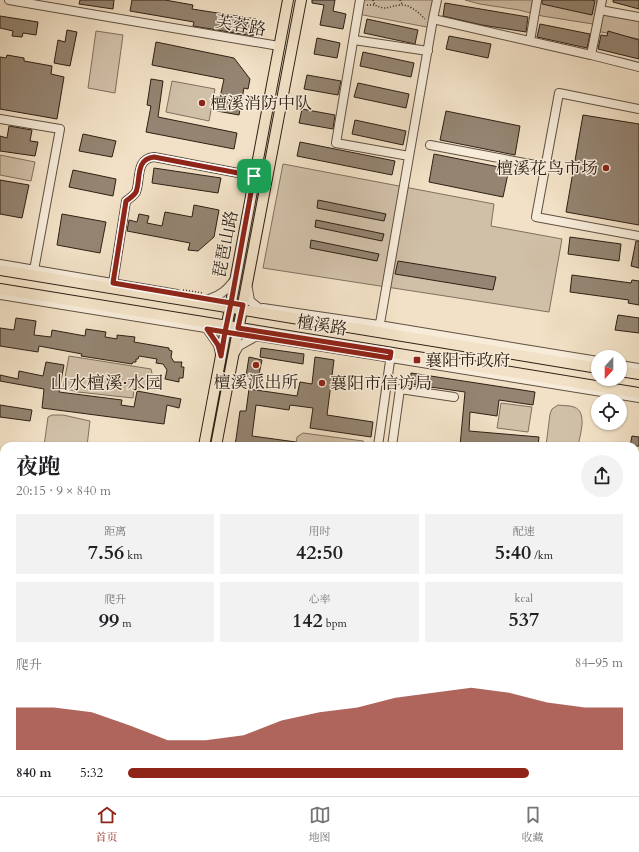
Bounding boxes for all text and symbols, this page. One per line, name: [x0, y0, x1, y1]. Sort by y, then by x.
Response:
street label: 芙蓉路: [214, 10, 268, 41]
place label: 檀溪消防中队: [210, 92, 312, 115]
marker: 檀溪消防中队: [197, 98, 207, 108]
place label: 檀溪花鸟市场: [496, 157, 598, 180]
pin: [237, 159, 271, 193]
marker: 檀溪花鸟市场: [601, 163, 611, 173]
icon: arrive: [243, 165, 265, 187]
street label: 琵琶山路: [208, 209, 243, 280]
street label: 檀溪路: [295, 310, 349, 341]
place label: 襄阳市政府: [425, 349, 510, 372]
north arrow: [591, 350, 627, 386]
map controls: [591, 350, 627, 430]
marker: 襄阳市政府: [412, 355, 422, 365]
marker: 檀溪派出所: [251, 360, 261, 370]
district label: 山水檀溪·水园: [51, 371, 163, 396]
place label: 檀溪派出所: [214, 371, 299, 394]
place label: 襄阳市信访局: [330, 372, 432, 395]
marker: 襄阳市信访局: [317, 378, 327, 388]
button: locate: [591, 394, 627, 430]
text: 夜跑: [16, 452, 60, 482]
button: share: [581, 455, 623, 497]
text: 20:15 · 9 × 840 m: [16, 482, 111, 500]
text: 距离: [104, 524, 126, 539]
text: 用时: [308, 524, 330, 539]
text: 配速: [513, 524, 535, 539]
text: 7.56: [88, 539, 124, 566]
text: 42:50: [296, 539, 343, 566]
text: 5:40: [495, 539, 531, 566]
text: km: [124, 548, 143, 563]
text: /km: [531, 548, 553, 563]
text: kcal: [515, 591, 533, 606]
text: 爬升: [104, 592, 126, 607]
text: 心率: [308, 592, 330, 607]
text: 537: [508, 606, 539, 633]
text: 99: [99, 607, 119, 634]
text: 142: [292, 607, 323, 634]
text: m: [119, 616, 132, 631]
text: bpm: [323, 616, 347, 631]
text: 84–95 m: [575, 654, 623, 672]
text: 爬升: [16, 656, 42, 674]
text: 840 m: [16, 764, 51, 782]
text: 5:32: [80, 764, 103, 782]
tab: 首页: [96, 804, 118, 845]
tab: 地图: [309, 804, 331, 845]
tab: 收藏: [522, 804, 544, 845]

